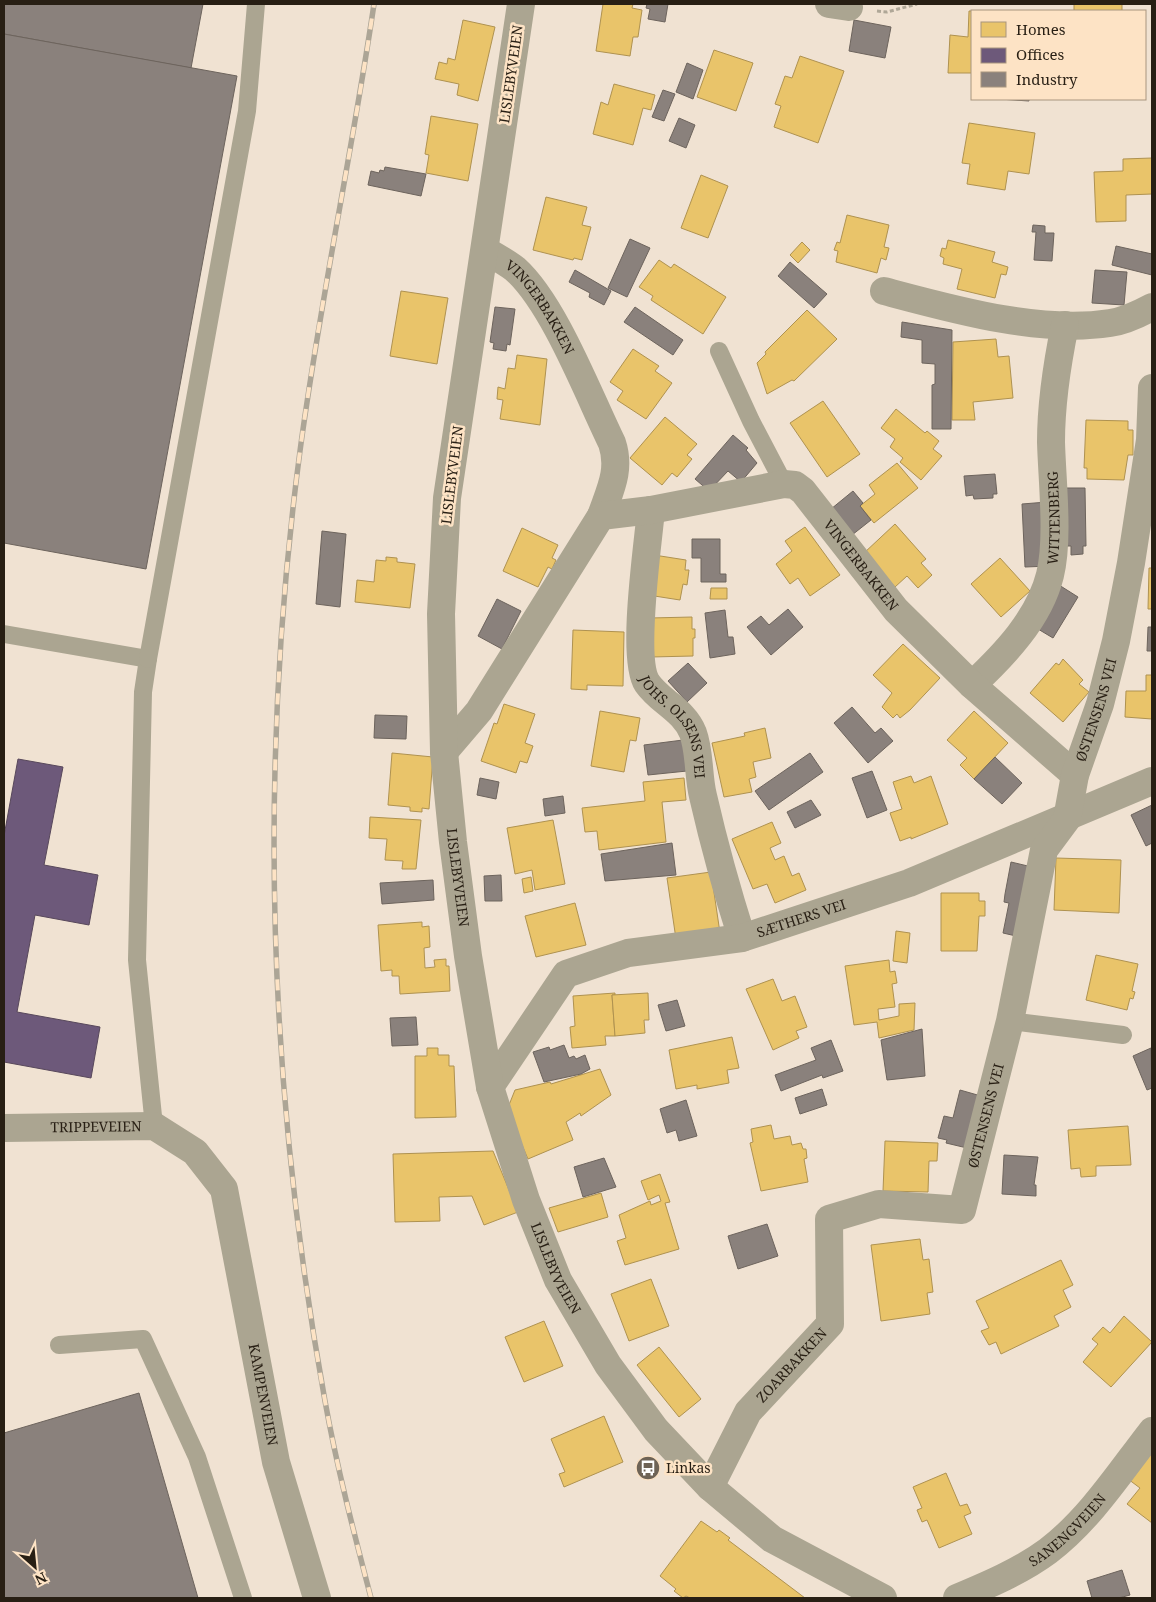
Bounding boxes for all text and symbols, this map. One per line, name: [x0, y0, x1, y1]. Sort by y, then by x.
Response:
legend: [971, 10, 1146, 100]
text: Homes: [1016, 19, 1066, 39]
street label: LISLEBYVEIEN: [494, 23, 527, 124]
text: Offices: [1016, 44, 1065, 64]
text: Industry: [1016, 69, 1078, 89]
street label: VINGERBAKKEN: [502, 255, 579, 358]
street label: LISLEBYVEIEN: [436, 424, 467, 525]
street label: WITTENBERG: [1042, 471, 1064, 566]
street label: VINGERBAKKEN: [820, 515, 903, 615]
street label: ØSTENSENS VEI: [1071, 656, 1120, 764]
street label: JOHS. OLSENS VEI: [635, 672, 710, 779]
street label: LISLEBYVEIEN: [443, 827, 474, 928]
street label: SÆTHERS VEI: [754, 894, 848, 942]
street label: ØSTENSENS VEI: [963, 1061, 1008, 1170]
street label: TRIPPEVEIEN: [50, 1116, 142, 1136]
street label: LISLEBYVEIEN: [527, 1219, 586, 1317]
street label: ZOARBAKKEN: [752, 1323, 831, 1406]
street label: KAMPENVEIEN: [245, 1342, 283, 1448]
bus stop icon: Linkas: [635, 1455, 661, 1481]
place label: Linkas: [666, 1458, 711, 1477]
street label: SANENGVEIEN: [1025, 1489, 1110, 1571]
north arrow: [10, 1542, 60, 1592]
text: N: [32, 1568, 50, 1590]

